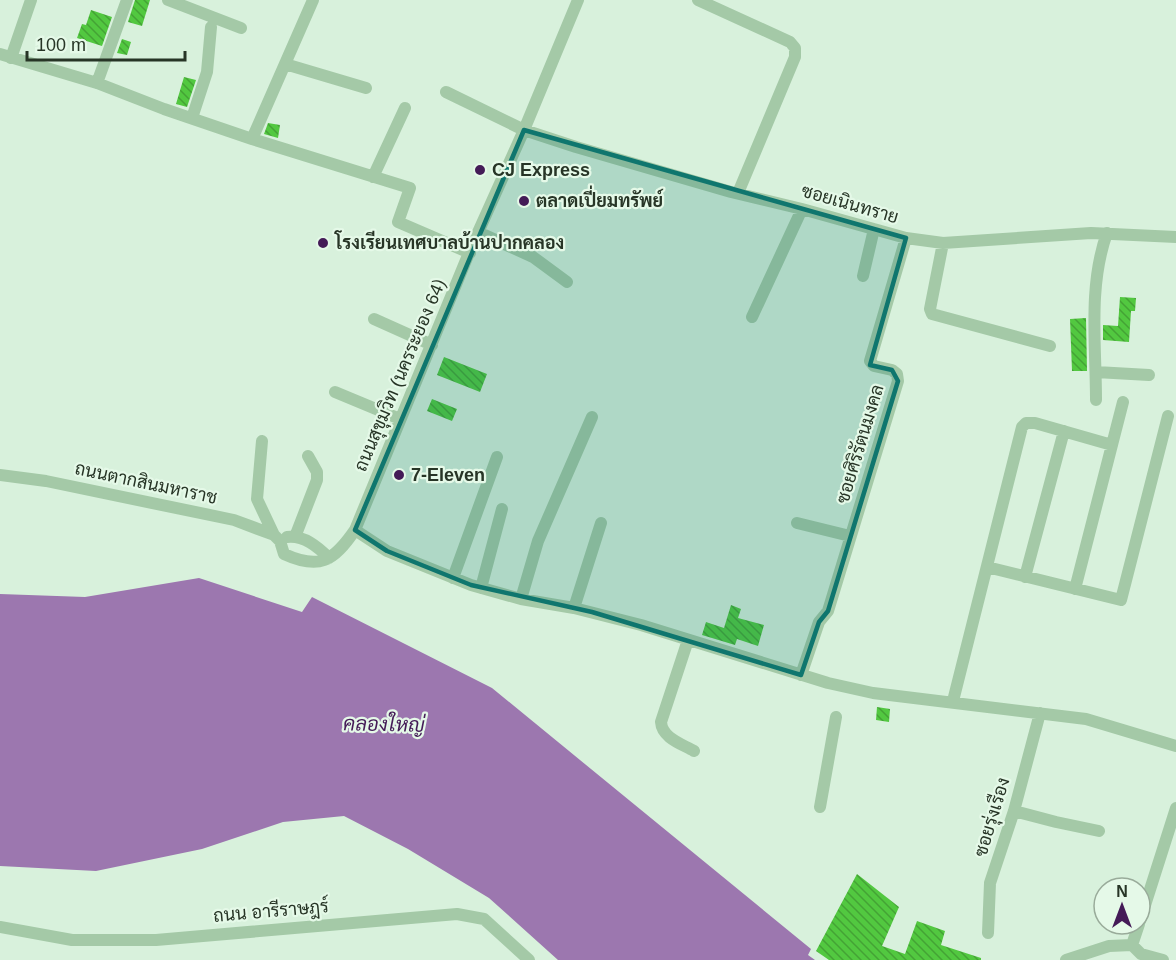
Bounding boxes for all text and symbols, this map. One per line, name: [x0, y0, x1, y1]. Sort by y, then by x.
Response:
scale bar: [27, 24, 184, 62]
text: 100 m: [36, 35, 86, 55]
place label: CJ Express: [492, 160, 590, 180]
marker: CJ Express: [473, 163, 487, 177]
street label: ซอยเนินทราย: [799, 180, 901, 227]
place label: ตลาดเปี่ยมทรัพย์: [536, 185, 664, 211]
marker: ตลาดเปี่ยมทรัพย์: [517, 194, 531, 208]
place label: โรงเรียนเทศบาลบ้านปากคลอง: [334, 230, 564, 253]
marker: โรงเรียนเทศบาลบ้านปากคลอง: [316, 236, 330, 250]
street label: ถนนสุขุมวิท (นครระยอง 64): [349, 275, 451, 475]
street label: ซอยศิริรัตนมงคล: [831, 382, 888, 506]
street label: ถนนตากสินมหาราช: [73, 457, 219, 508]
place label: 7-Eleven: [411, 465, 485, 485]
marker: 7-Eleven: [392, 468, 406, 482]
water label: คลองใหญ่: [343, 710, 426, 737]
street label: ซอยรุ่งเรือง: [969, 774, 1015, 860]
north arrow: [1092, 876, 1152, 936]
text: N: [1116, 883, 1128, 900]
street label: ถนน อารีราษฎร์: [212, 893, 330, 928]

